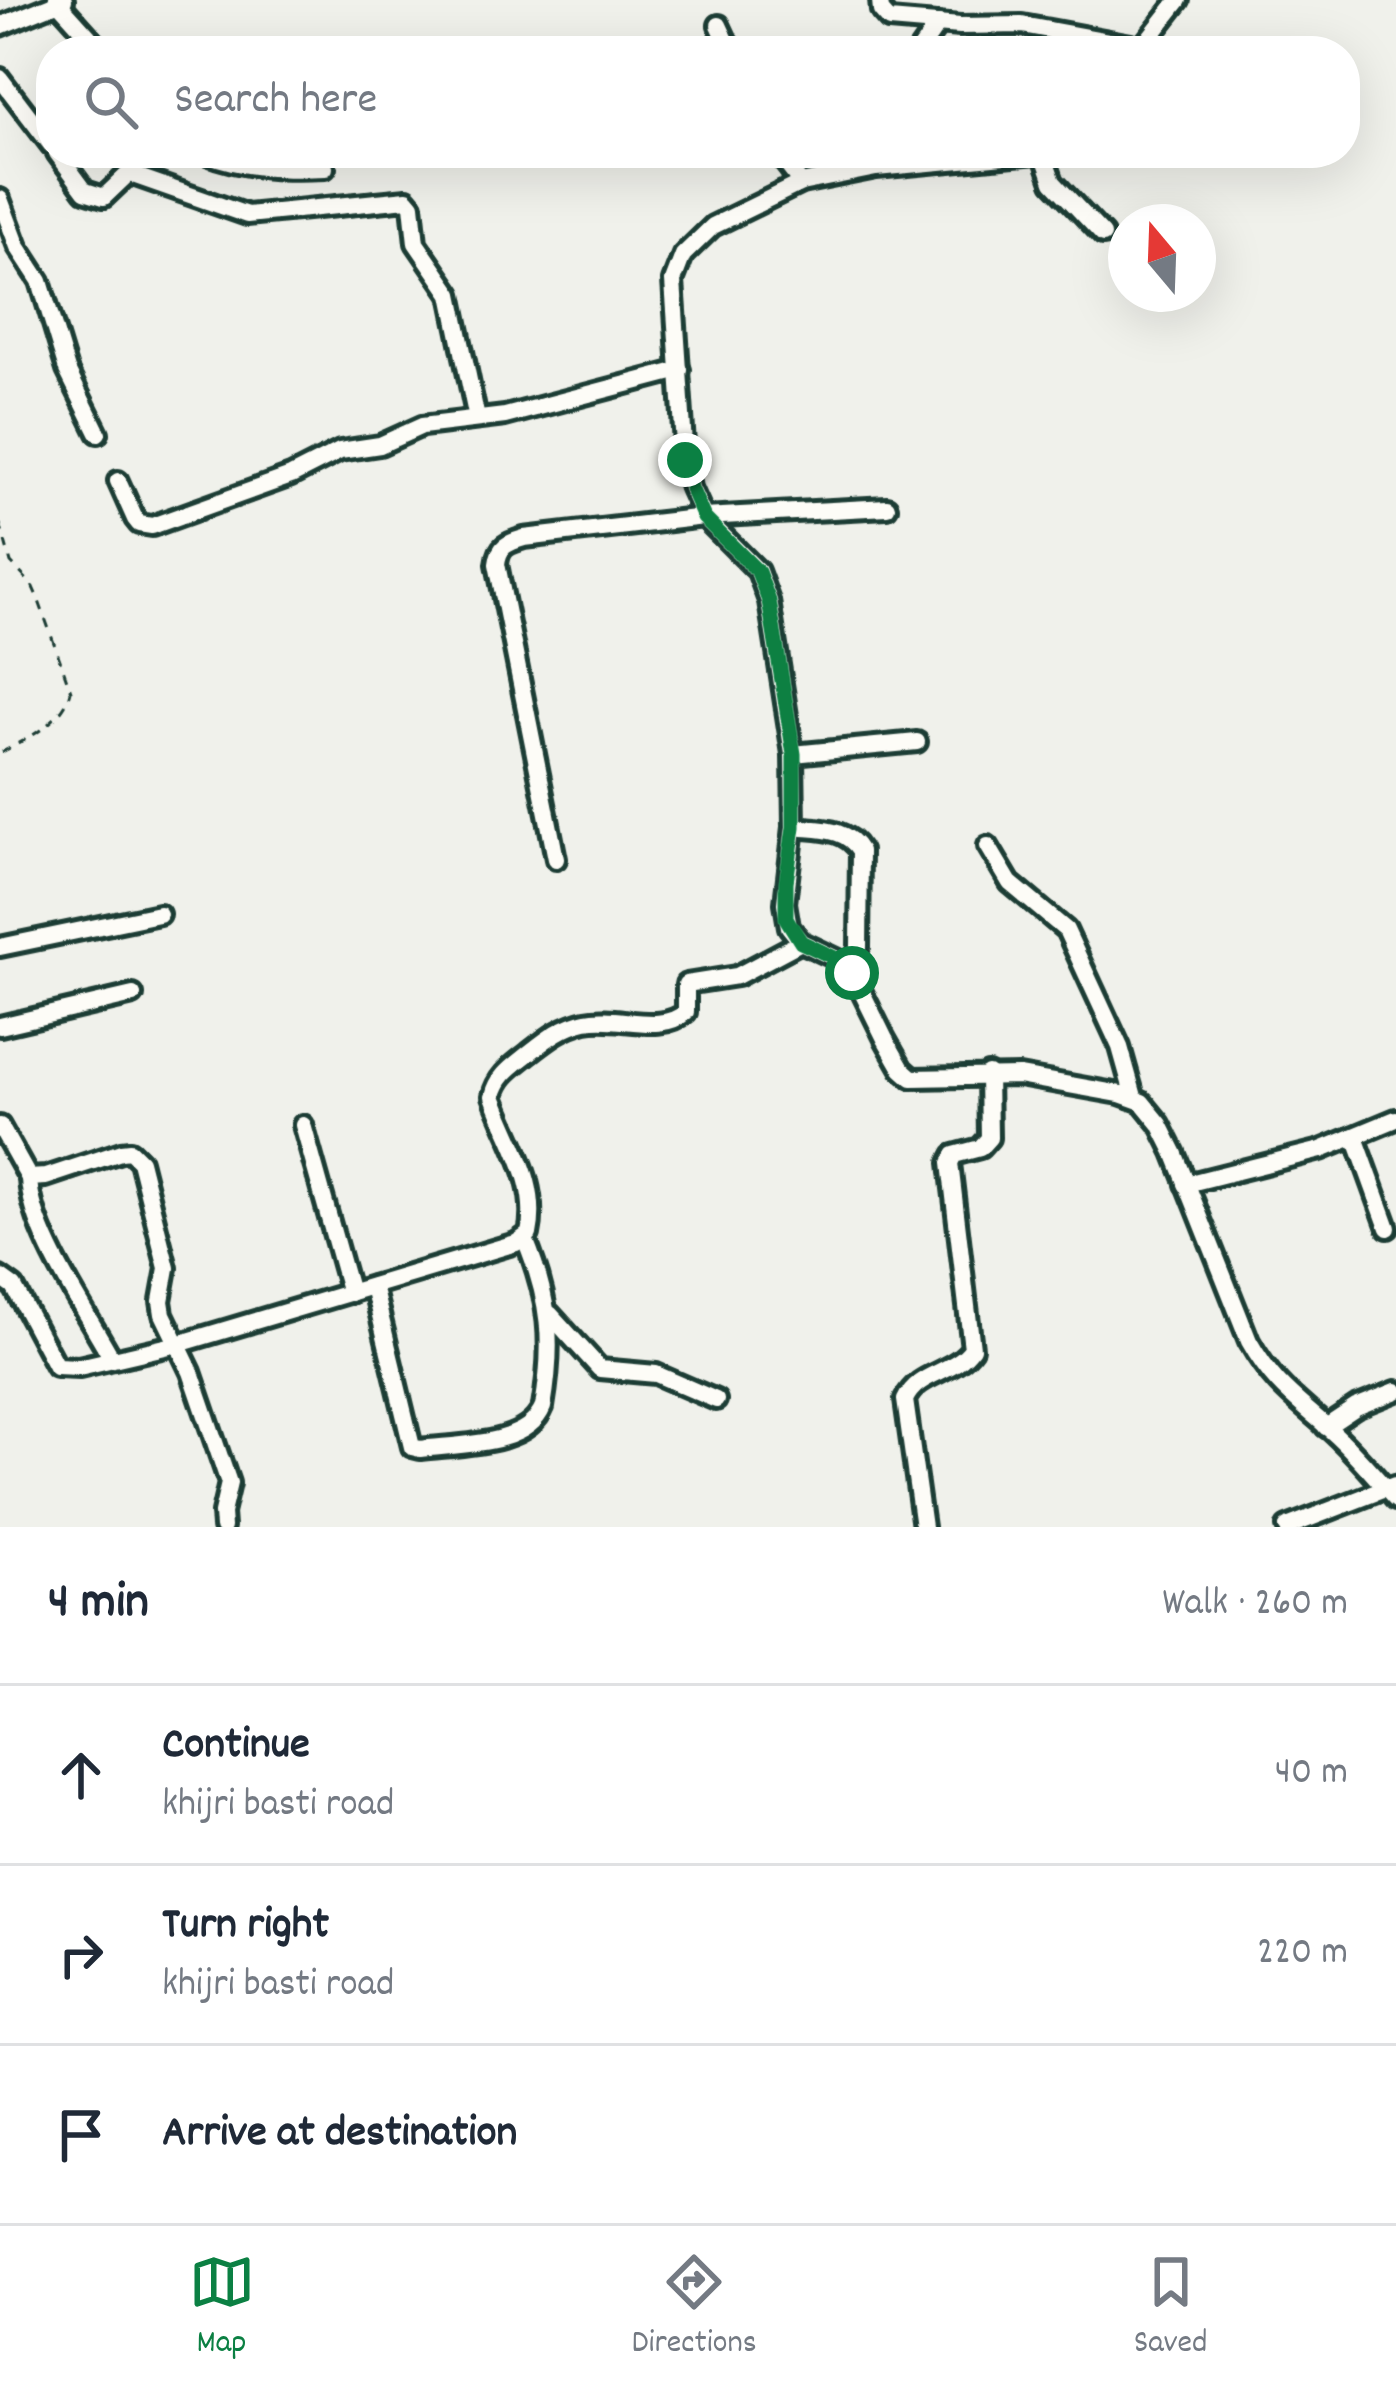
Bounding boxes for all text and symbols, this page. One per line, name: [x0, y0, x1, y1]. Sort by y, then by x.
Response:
search box: [36, 36, 1360, 168]
icon: search: [78, 69, 144, 135]
text: Search here: [174, 70, 377, 134]
north arrow: [1108, 204, 1216, 312]
route end: [658, 433, 712, 487]
route start: [825, 946, 879, 1000]
text: 4 min: [48, 1569, 149, 1641]
text: Walk · 260 m: [1162, 1578, 1348, 1633]
text: Continue: [162, 1715, 310, 1779]
icon: ahead: [48, 1742, 114, 1808]
text: 40 m: [1275, 1747, 1348, 1802]
text: khijri basti road: [162, 1779, 394, 1834]
text: Turn right: [162, 1895, 329, 1959]
icon: right: [48, 1922, 114, 1988]
text: 220 m: [1257, 1927, 1348, 1982]
text: khijri basti road: [162, 1959, 394, 2014]
icon: arrive: [48, 2102, 114, 2168]
text: Arrive at destination: [162, 2103, 517, 2167]
tab: Map: [189, 2249, 255, 2368]
tab: Directions: [632, 2249, 757, 2368]
tab: Saved: [1134, 2249, 1207, 2368]

